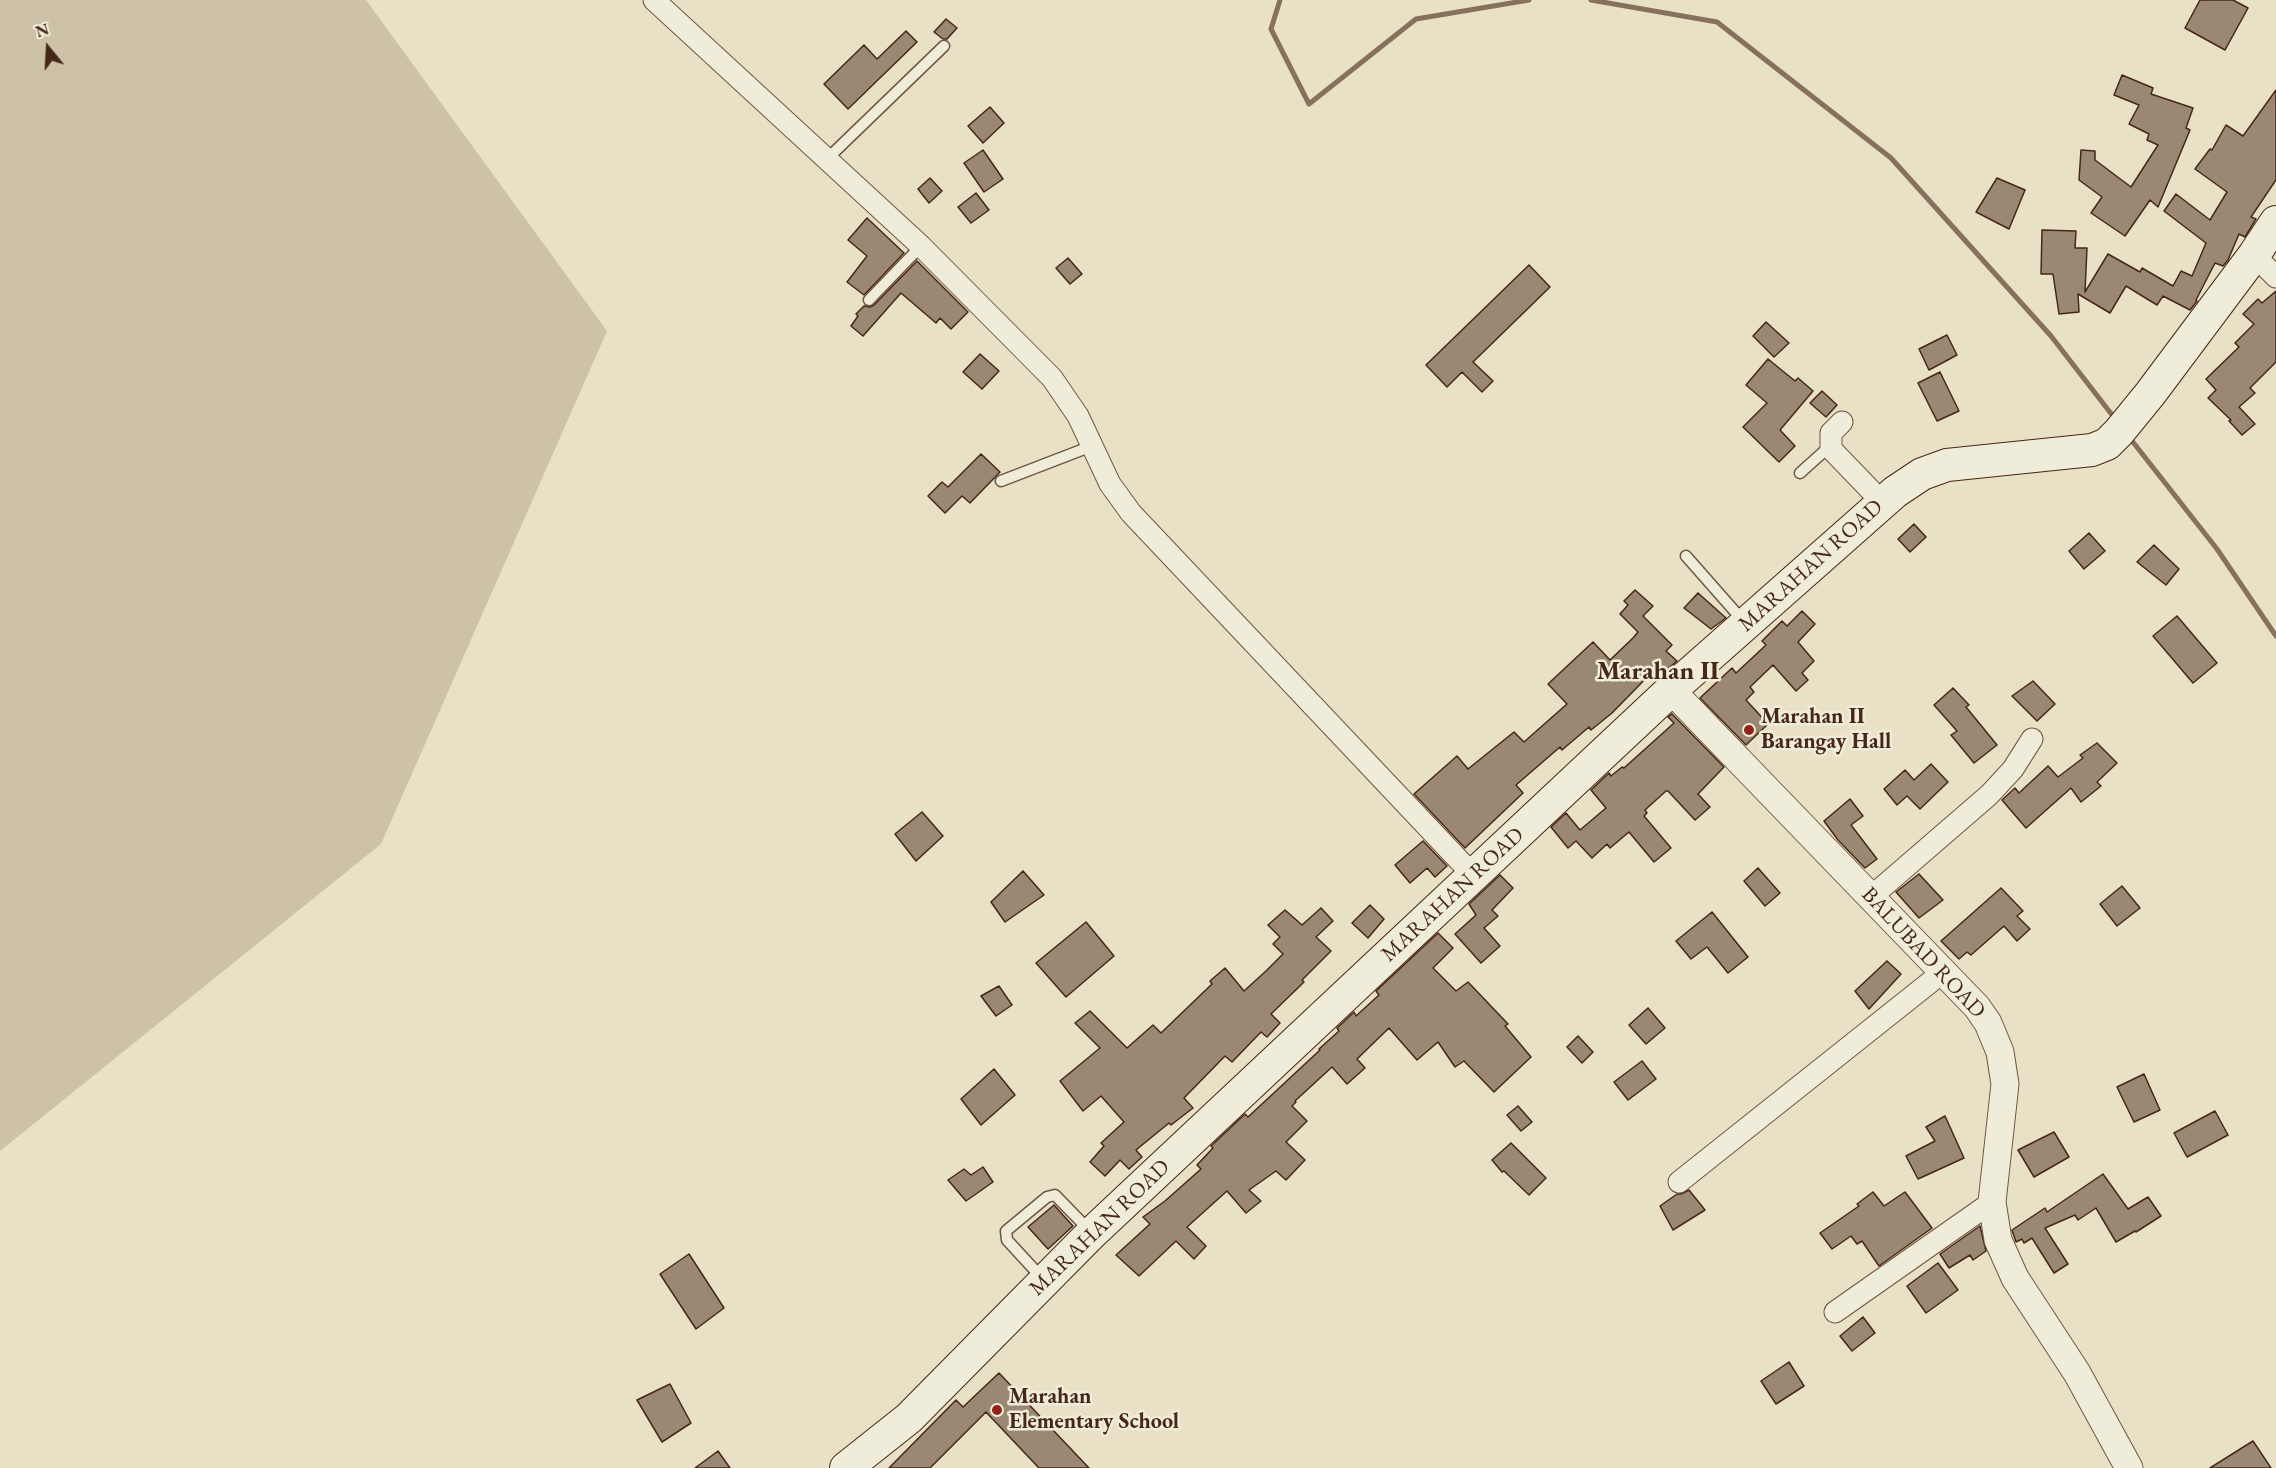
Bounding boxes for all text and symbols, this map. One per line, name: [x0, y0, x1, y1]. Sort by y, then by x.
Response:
north arrow: [18, 18, 78, 78]
text: N: [33, 18, 52, 42]
street label: MARAHAN ROAD: [1733, 494, 1889, 638]
district label: Marahan II: [1597, 656, 1719, 688]
place label: Marahan II Barangay Hall: [1761, 704, 1891, 756]
marker: Marahan II Barangay Hall: [1742, 723, 1756, 737]
street label: MARAHAN ROAD: [1376, 822, 1530, 968]
street label: BALUBAD ROAD: [1855, 882, 1991, 1024]
street label: MARAHAN ROAD: [1024, 1154, 1176, 1302]
place label: Marahan Elementary School: [1009, 1384, 1179, 1436]
marker: Marahan Elementary School: [990, 1403, 1004, 1417]

